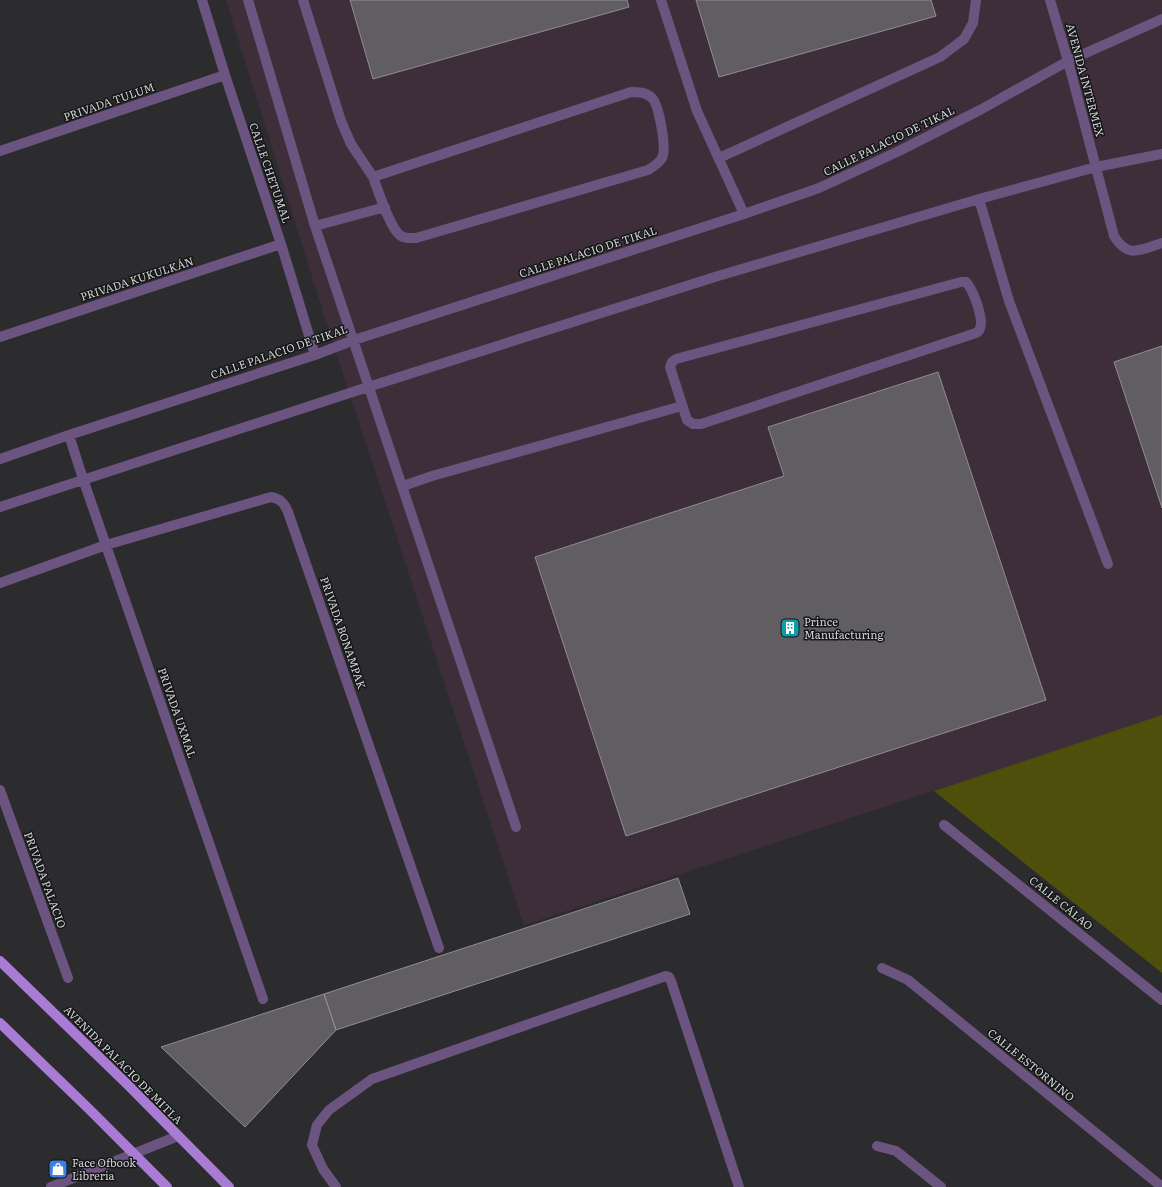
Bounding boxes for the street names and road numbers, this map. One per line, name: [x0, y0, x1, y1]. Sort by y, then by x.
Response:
street label: AVENIDA INTERMEX: [1063, 21, 1109, 138]
street label: PRIVADA TULUM: [61, 78, 156, 124]
street label: CALLE PALACIO DE TIKAL: [820, 101, 957, 179]
street label: CALLE CHETUMAL: [246, 120, 296, 225]
street label: CALLE PALACIO DE TIKAL: [517, 221, 659, 281]
street label: PRIVADA KUKULKÁN: [78, 252, 196, 304]
street label: CALLE PALACIO DE TIKAL: [208, 320, 349, 382]
street label: PRIVADA BONAMPAK: [317, 574, 371, 692]
street label: PRIVADA UXMAL: [155, 665, 201, 760]
street label: PRIVADA PALACIO: [21, 829, 71, 930]
street label: CALLE CÁLAO: [1026, 872, 1097, 933]
street label: AVENIDA PALACIO DE MITLA: [61, 1001, 187, 1127]
street label: CALLE ESTORNINO: [985, 1024, 1078, 1104]

